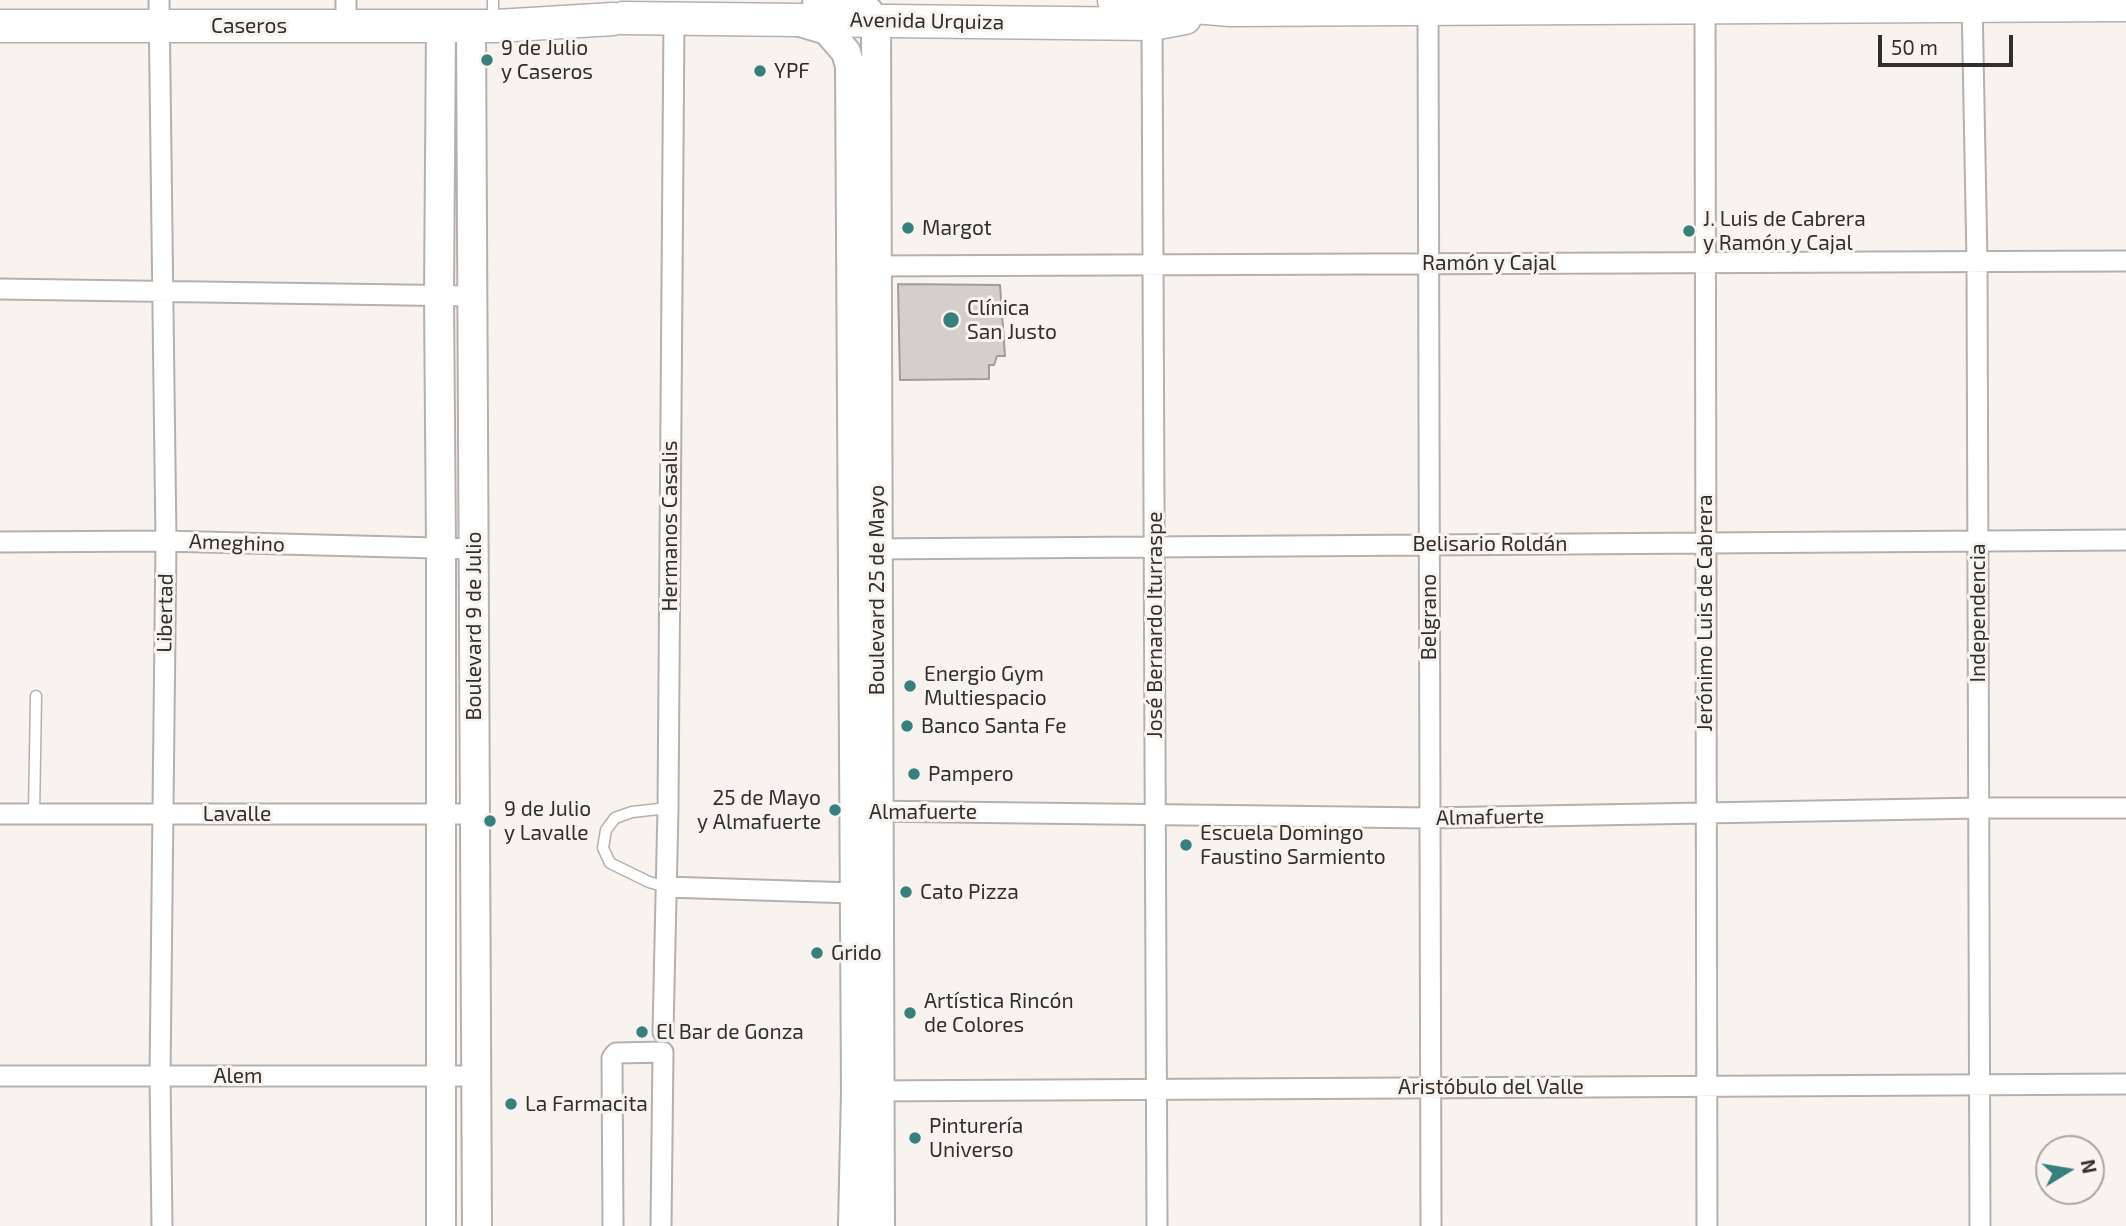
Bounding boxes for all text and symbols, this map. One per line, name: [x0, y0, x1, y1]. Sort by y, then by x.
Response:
street label: Avenida Urquiza: [850, 7, 1004, 35]
street label: Caseros: [211, 13, 287, 39]
scale bar: [1881, 21, 2016, 65]
text: 50 m: [1891, 34, 1938, 59]
place label: 9 de Julio y Caseros: [501, 35, 593, 85]
marker: 9 de Julio y Caseros: [479, 52, 495, 68]
place label: YPF: [774, 58, 810, 84]
marker: YPF: [752, 63, 768, 79]
place label: J. Luis de Cabrera y Ramón y Cajal: [1703, 206, 1866, 256]
place label: Margot: [922, 215, 992, 241]
marker: Margot: [900, 220, 916, 236]
marker: J. Luis de Cabrera y Ramón y Cajal: [1681, 223, 1697, 239]
street label: Ramón y Cajal: [1422, 250, 1556, 276]
place label: Clínica San Justo: [967, 295, 1057, 345]
marker: Clínica San Justo: [941, 310, 961, 330]
street label: Hermanos Casalis: [657, 441, 683, 611]
street label: Boulevard 25 de Mayo: [864, 485, 890, 695]
street label: Jerónimo Luis de Cabrera: [1692, 494, 1718, 732]
street label: José Bernardo Iturraspe: [1142, 512, 1168, 738]
street label: Ameghino: [189, 529, 285, 557]
street label: Boulevard 9 de Julio: [461, 531, 487, 721]
street label: Belisario Roldán: [1413, 531, 1567, 557]
street label: Independencia: [1965, 543, 1991, 683]
street label: Libertad: [152, 573, 178, 653]
street label: Belgrano: [1416, 574, 1442, 660]
place label: Energio Gym Multiespacio: [924, 661, 1047, 711]
marker: Energio Gym Multiespacio: [902, 678, 918, 694]
place label: Banco Santa Fe: [921, 713, 1066, 739]
marker: Banco Santa Fe: [899, 718, 915, 734]
place label: Pampero: [928, 761, 1014, 787]
marker: Pampero: [906, 766, 922, 782]
place label: 25 de Mayo y Almafuerte: [697, 785, 821, 835]
place label: 9 de Julio y Lavalle: [504, 796, 591, 846]
street label: Almafuerte: [869, 799, 977, 825]
street label: Lavalle: [203, 801, 271, 827]
marker: 25 de Mayo y Almafuerte: [827, 802, 843, 818]
street label: Almafuerte: [1436, 803, 1544, 831]
marker: 9 de Julio y Lavalle: [482, 813, 498, 829]
place label: Escuela Domingo Faustino Sarmiento: [1200, 820, 1386, 870]
marker: Escuela Domingo Faustino Sarmiento: [1178, 837, 1194, 853]
place label: Cato Pizza: [920, 879, 1019, 905]
marker: Cato Pizza: [898, 884, 914, 900]
place label: Grido: [831, 940, 882, 966]
marker: Grido: [809, 945, 825, 961]
place label: Artística Rincón de Colores: [924, 988, 1074, 1038]
marker: Artística Rincón de Colores: [902, 1005, 918, 1021]
place label: El Bar de Gonza: [656, 1019, 804, 1045]
marker: El Bar de Gonza: [634, 1024, 650, 1040]
street label: Alem: [214, 1063, 262, 1089]
street label: Aristóbulo del Valle: [1398, 1074, 1584, 1100]
place label: La Farmacita: [525, 1091, 648, 1117]
marker: La Farmacita: [503, 1096, 519, 1112]
place label: Pinturería Universo: [929, 1113, 1023, 1163]
marker: Pinturería Universo: [907, 1130, 923, 1146]
north arrow: [2035, 1135, 2105, 1205]
text: N: [2077, 1157, 2102, 1175]

